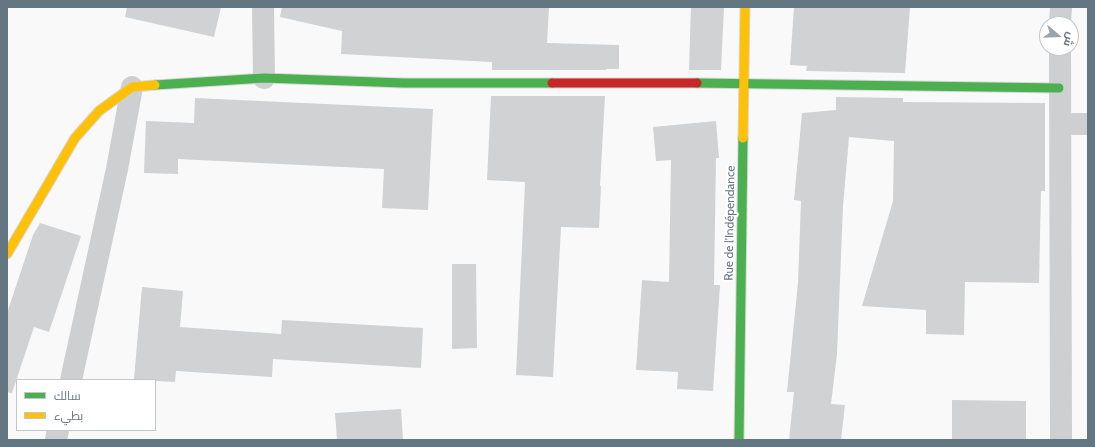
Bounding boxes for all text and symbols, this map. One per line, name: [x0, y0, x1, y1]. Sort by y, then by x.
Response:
north arrow: [1039, 16, 1079, 56]
text: ش: [1060, 31, 1078, 49]
street label: Rue de l'Indépendance: [722, 165, 738, 281]
legend: [16, 379, 156, 431]
text: سالك: [54, 388, 81, 403]
text: بطيء: [54, 408, 83, 423]

